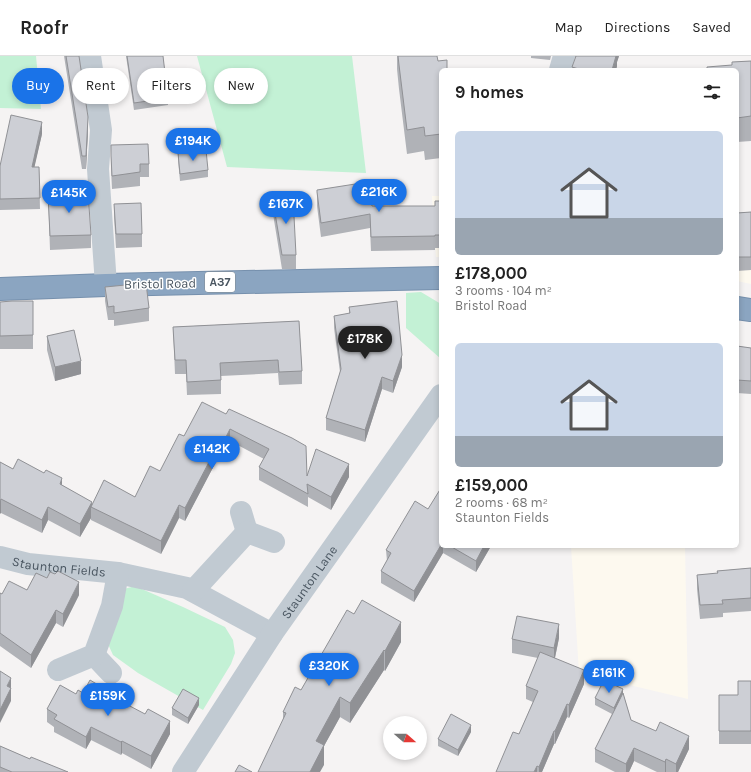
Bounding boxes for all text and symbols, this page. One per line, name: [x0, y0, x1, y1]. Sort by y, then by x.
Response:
text: Roofr: [20, 17, 68, 39]
text: Map: [555, 19, 583, 36]
text: Directions: [605, 19, 670, 36]
text: Saved: [692, 19, 731, 36]
chip: Buy: [12, 68, 64, 104]
chip: Rent: [72, 68, 129, 104]
chip: Filters: [137, 68, 206, 104]
chip: New: [214, 68, 268, 104]
icon: filters: [701, 81, 723, 103]
text: 9 homes: [455, 82, 524, 102]
pin: £194K: [165, 128, 221, 162]
text: £194K: [175, 133, 211, 148]
icon: home: [553, 157, 625, 229]
pin: £216K: [351, 179, 407, 213]
pin: £145K: [41, 180, 97, 214]
text: £216K: [361, 184, 397, 199]
text: £145K: [51, 185, 87, 200]
pin: £167K: [258, 191, 314, 225]
text: £167K: [268, 196, 304, 211]
text: £178,000: [455, 263, 527, 283]
road number: A37: [205, 272, 235, 292]
street label: Bristol Road: [124, 275, 196, 292]
text: 3 rooms · 104 m²: [455, 283, 552, 298]
text: Bristol Road: [455, 298, 527, 313]
pin: £178K: [337, 326, 393, 360]
text: £178K: [347, 331, 383, 346]
icon: home: [553, 369, 625, 441]
pin: £142K: [184, 436, 240, 470]
text: £142K: [194, 441, 230, 456]
text: £159,000: [455, 475, 528, 495]
text: 2 rooms · 68 m²: [455, 495, 548, 510]
text: Staunton Fields: [455, 510, 549, 525]
street label: Staunton Lane: [278, 542, 340, 622]
street label: Staunton Fields: [11, 553, 107, 580]
pin: £320K: [301, 653, 357, 687]
text: £320K: [309, 658, 349, 673]
pin: £161K: [581, 660, 637, 694]
text: £161K: [592, 665, 626, 680]
pin: £159K: [80, 683, 136, 717]
text: £159K: [90, 688, 126, 703]
north arrow: [383, 716, 427, 760]
map controls: [383, 716, 427, 760]

